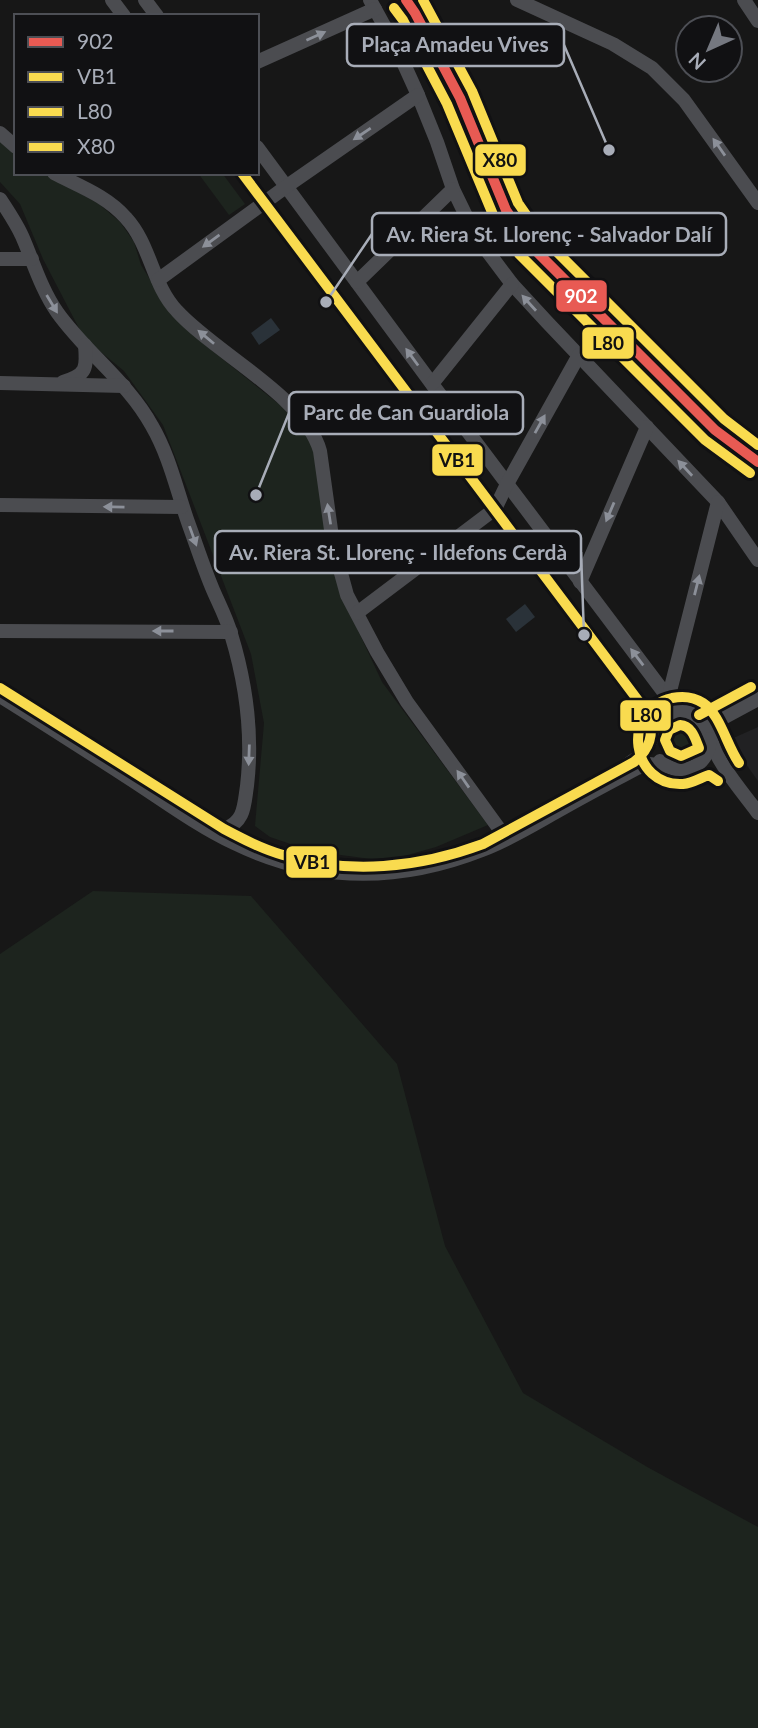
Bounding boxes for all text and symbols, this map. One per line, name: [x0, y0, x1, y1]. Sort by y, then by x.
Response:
legend: [14, 14, 259, 175]
north arrow: [674, 14, 744, 84]
callout: Plaça Amadeu Vives: [347, 24, 564, 66]
text: 902: [77, 28, 114, 53]
one-way arrow: [306, 30, 326, 42]
text: Plaça Amadeu Vives: [361, 31, 549, 56]
text: N: [684, 48, 710, 75]
text: VB1: [77, 63, 117, 88]
text: L80: [77, 98, 112, 123]
one-way arrow: [353, 127, 371, 141]
text: X80: [77, 133, 115, 158]
one-way arrow: [712, 138, 726, 156]
line badge: X80: [474, 143, 527, 177]
text: X80: [483, 148, 517, 171]
callout: Av. Riera St. Llorenç - Salvador Dalí: [372, 213, 726, 255]
text: Av. Riera St. Llorenç - Salvador Dalí: [385, 221, 713, 246]
one-way arrow: [202, 234, 220, 248]
line badge: 902: [555, 279, 608, 313]
text: 902: [564, 284, 598, 307]
one-way arrow: [46, 294, 58, 313]
one-way arrow: [522, 295, 538, 312]
line badge: L80: [581, 326, 635, 360]
one-way arrow: [197, 330, 214, 345]
text: L80: [592, 331, 624, 354]
one-way arrow: [406, 348, 420, 366]
callout: Parc de Can Guardiola: [289, 392, 523, 434]
text: Parc de Can Guardiola: [303, 399, 509, 424]
one-way arrow: [534, 415, 546, 434]
line badge: VB1: [431, 443, 484, 477]
text: VB1: [438, 448, 475, 471]
one-way arrow: [678, 460, 694, 477]
one-way arrow: [103, 501, 125, 512]
one-way arrow: [604, 502, 615, 523]
one-way arrow: [323, 503, 334, 525]
one-way arrow: [188, 526, 199, 547]
callout: Av. Riera St. Llorenç - Ildefons Cerdà: [215, 531, 581, 573]
text: Av. Riera St. Llorenç - Ildefons Cerdà: [228, 539, 567, 564]
one-way arrow: [692, 574, 703, 596]
one-way arrow: [151, 626, 173, 637]
one-way arrow: [630, 648, 644, 666]
line badge: L80: [619, 699, 672, 732]
text: L80: [630, 703, 662, 726]
one-way arrow: [243, 744, 254, 766]
one-way arrow: [456, 770, 470, 788]
line badge: VB1: [285, 845, 338, 879]
text: VB1: [293, 850, 330, 873]

